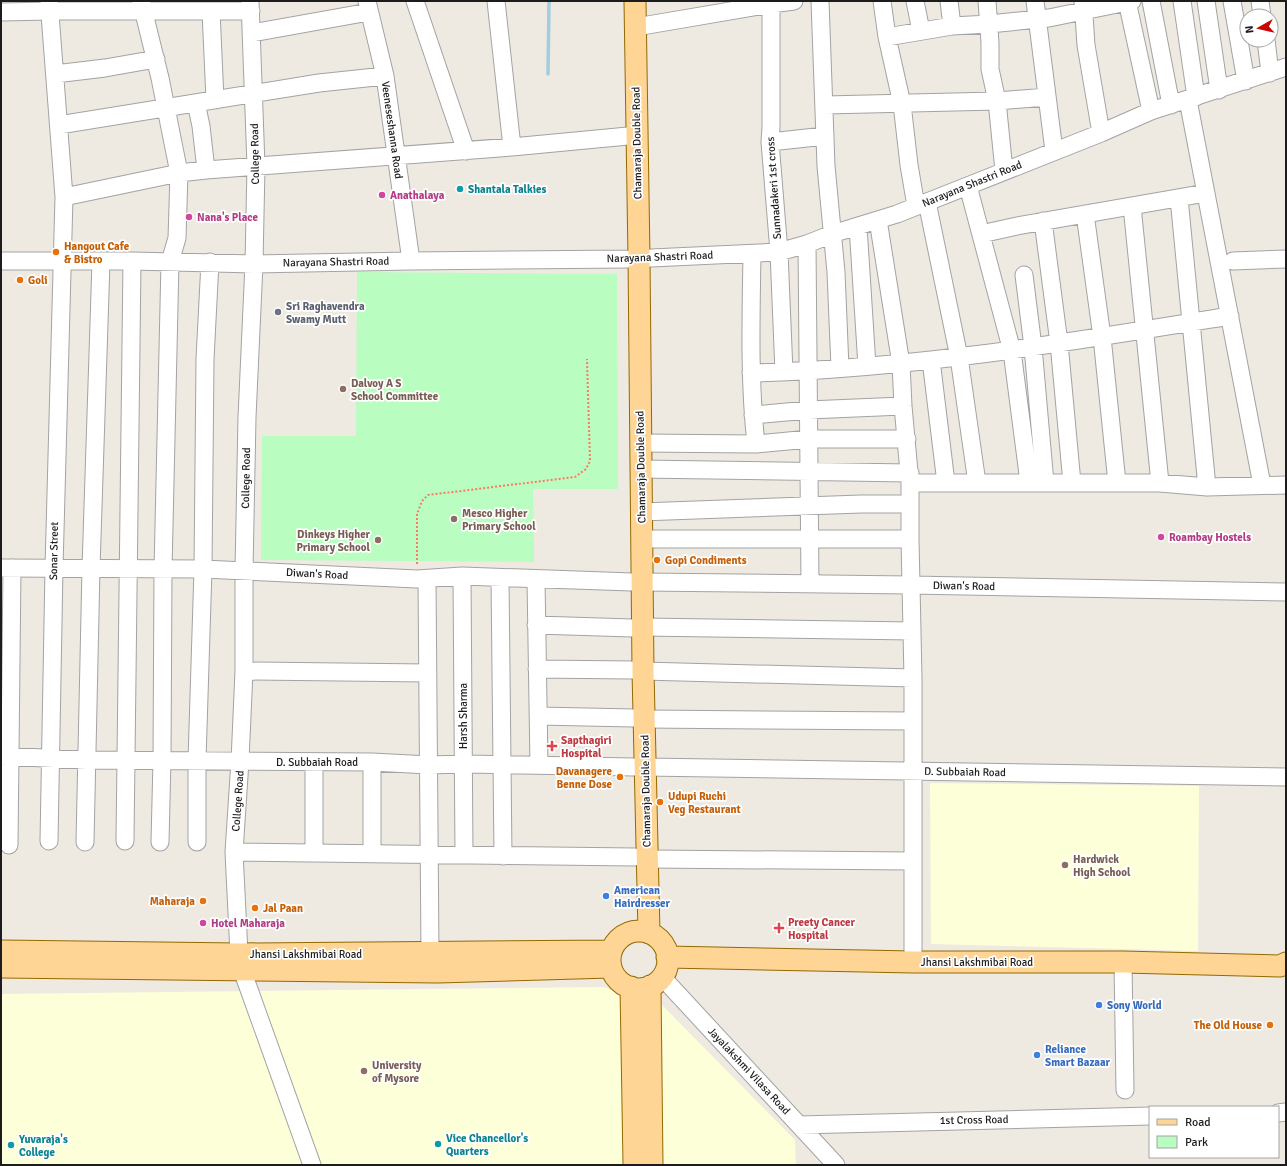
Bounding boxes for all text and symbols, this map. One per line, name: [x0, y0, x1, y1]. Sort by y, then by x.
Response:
north arrow: [1239, 8, 1279, 48]
text: N: [1243, 25, 1257, 34]
street label: Veeneseshanna Road: [379, 80, 405, 180]
street label: Chamaraja Double Road: [630, 87, 644, 199]
street label: College Road: [248, 123, 262, 185]
street label: Sunnadakeri 1st cross: [764, 136, 784, 240]
street label: Narayana Shastri Road: [920, 158, 1024, 210]
place label: Shantala Talkies: [468, 183, 546, 196]
marker: Shantala Talkies: [455, 184, 465, 194]
place label: Anathalaya: [390, 189, 445, 202]
marker: Anathalaya: [377, 190, 387, 200]
place label: Nana's Place: [197, 211, 258, 224]
marker: Nana's Place: [184, 212, 194, 222]
place label: Hangout Cafe & Bistro: [64, 240, 130, 266]
marker: Hangout Cafe & Bistro: [51, 247, 61, 257]
street label: Narayana Shastri Road: [607, 249, 714, 265]
street label: Narayana Shastri Road: [283, 255, 390, 269]
place label: Goli: [28, 274, 48, 287]
marker: Goli: [15, 275, 25, 285]
place label: Sri Raghavendra Swamy Mutt: [286, 300, 365, 326]
marker: Sri Raghavendra Swamy Mutt: [273, 307, 283, 317]
place label: Dalvoy A S School Committee: [351, 377, 439, 403]
marker: Dalvoy A S School Committee: [338, 384, 348, 394]
street label: Chamaraja Double Road: [634, 411, 648, 523]
street label: College Road: [239, 447, 253, 509]
place label: Mesco Higher Primary School: [462, 507, 536, 533]
marker: Mesco Higher Primary School: [449, 514, 459, 524]
street label: Sonar Street: [47, 521, 61, 580]
place label: Dinkeys Higher Primary School: [296, 528, 371, 554]
place label: Roambay Hostels: [1169, 531, 1251, 544]
marker: Roambay Hostels: [1156, 532, 1166, 542]
marker: Dinkeys Higher Primary School: [373, 535, 383, 545]
place label: Gopi Condiments: [665, 554, 747, 567]
marker: Gopi Condiments: [652, 555, 662, 565]
street label: Diwan's Road: [285, 566, 349, 582]
street label: Diwan's Road: [933, 579, 996, 593]
street label: Harsh Sharma: [457, 682, 470, 749]
place label: Sapthagiri Hospital: [561, 734, 611, 760]
street label: Chamaraja Double Road: [639, 735, 653, 847]
marker: Sapthagiri Hospital: [546, 740, 558, 752]
street label: D. Subbaiah Road: [276, 756, 358, 769]
place label: Davanagere Benne Dose: [556, 765, 613, 791]
street label: D. Subbaiah Road: [924, 765, 1006, 779]
street label: College Road: [229, 770, 247, 832]
marker: Davanagere Benne Dose: [615, 772, 625, 782]
place label: Udupi Ruchi Veg Restaurant: [668, 790, 741, 816]
marker: Udupi Ruchi Veg Restaurant: [655, 797, 665, 807]
place label: Hardwick High School: [1073, 853, 1131, 879]
marker: Hardwick High School: [1060, 860, 1070, 870]
place label: American Hairdresser: [614, 884, 671, 910]
marker: American Hairdresser: [601, 891, 611, 901]
place label: Maharaja: [150, 895, 195, 908]
marker: Maharaja: [198, 896, 208, 906]
place label: Jal Paan: [263, 902, 303, 915]
marker: Jal Paan: [250, 903, 260, 913]
place label: Preety Cancer Hospital: [788, 916, 856, 942]
place label: Hotel Maharaja: [211, 917, 285, 930]
marker: Hotel Maharaja: [198, 918, 208, 928]
marker: Preety Cancer Hospital: [773, 922, 785, 934]
street label: Jhansi Lakshmibai Road: [250, 948, 362, 961]
street label: Jhansi Lakshmibai Road: [921, 956, 1033, 969]
place label: Sony World: [1107, 999, 1162, 1012]
marker: Sony World: [1094, 1000, 1104, 1010]
place label: The Old House: [1194, 1019, 1263, 1032]
marker: The Old House: [1265, 1020, 1275, 1030]
street label: Jayalakshmi Vilasa Road: [705, 1025, 793, 1117]
place label: Reliance Smart Bazaar: [1045, 1043, 1111, 1069]
marker: Reliance Smart Bazaar: [1032, 1050, 1042, 1060]
place label: University of Mysore: [372, 1059, 422, 1085]
marker: University of Mysore: [359, 1066, 369, 1076]
legend: [1149, 1106, 1279, 1158]
street label: 1st Cross Road: [939, 1113, 1009, 1127]
text: Road: [1185, 1115, 1211, 1130]
place label: Vice Chancellor's Quarters: [446, 1132, 528, 1158]
place label: Yuvaraja's College: [18, 1133, 68, 1159]
text: Park: [1185, 1135, 1208, 1150]
marker: Vice Chancellor's Quarters: [433, 1139, 443, 1149]
marker: Yuvaraja's College: [6, 1140, 16, 1150]

